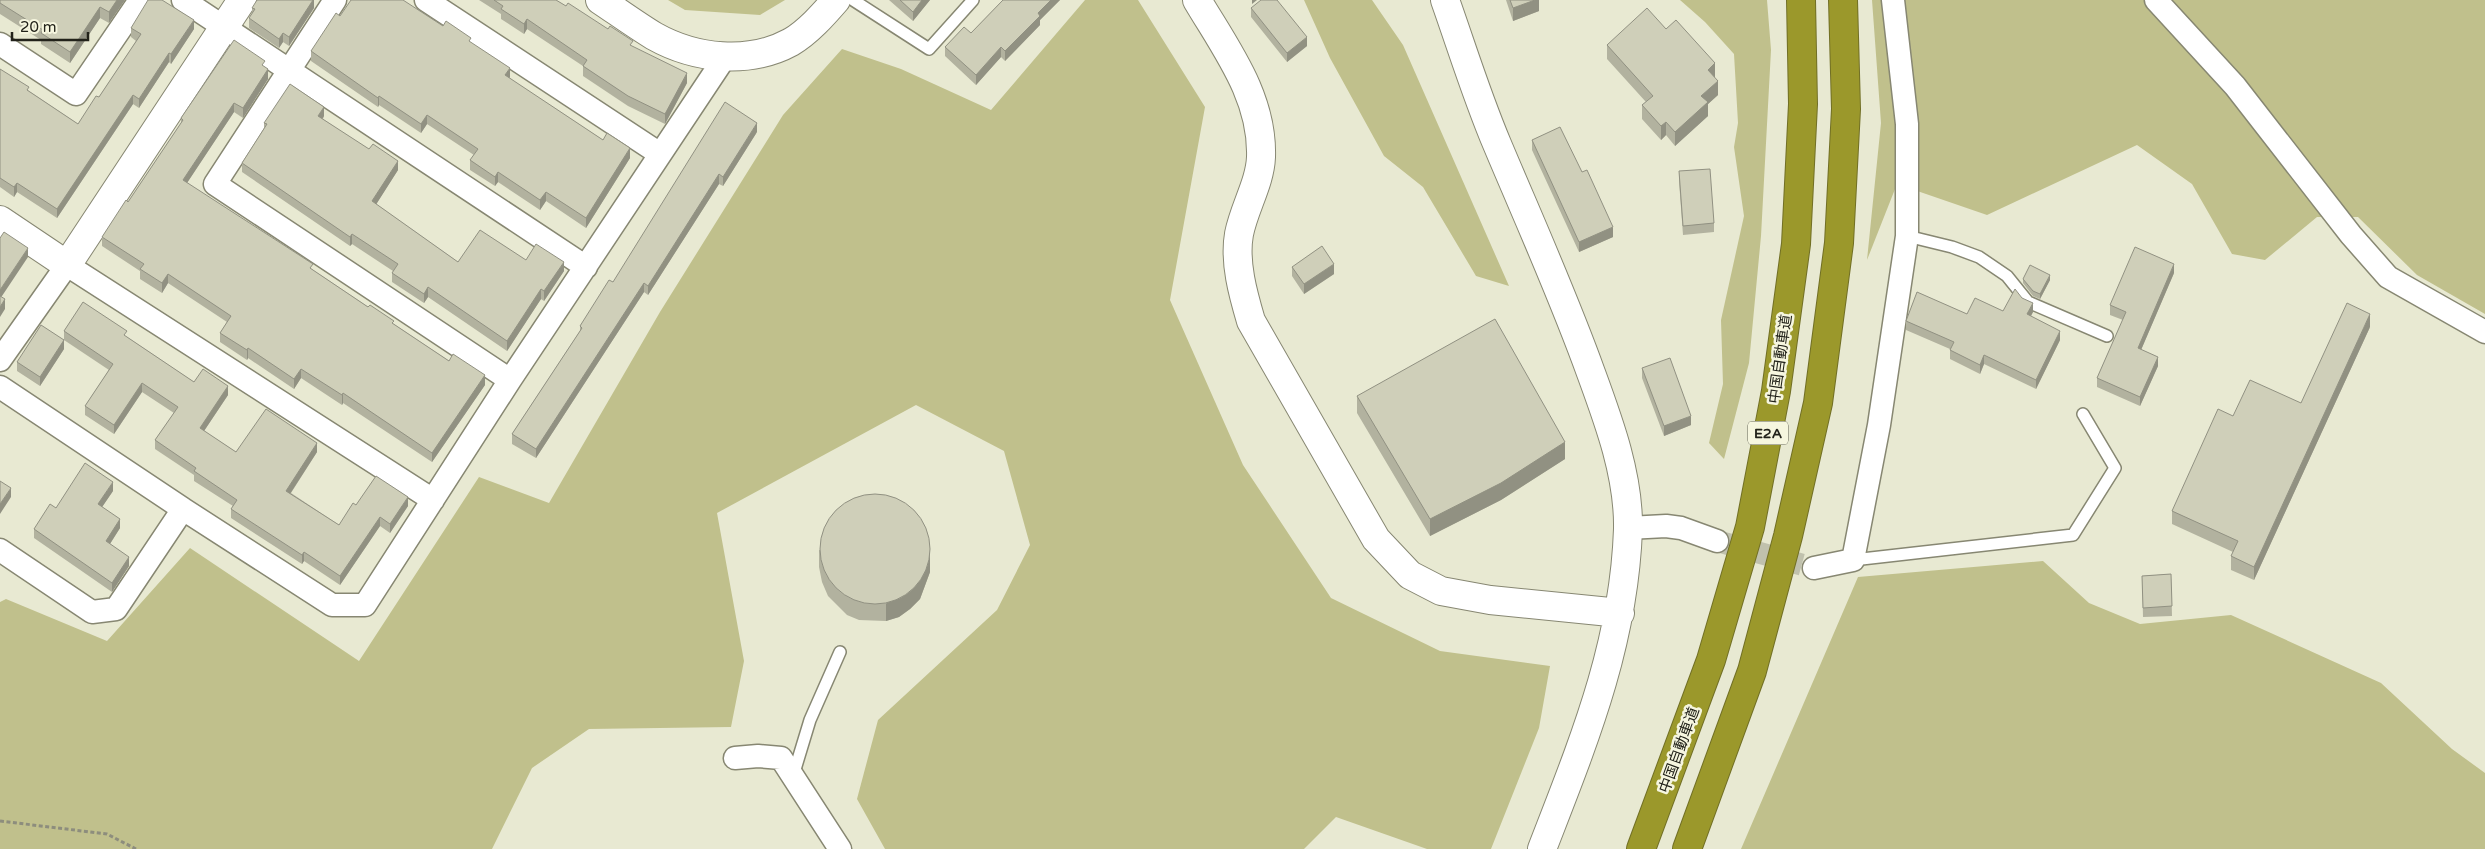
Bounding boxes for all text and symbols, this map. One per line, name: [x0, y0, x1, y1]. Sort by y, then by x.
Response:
scale bar: [12, 10, 89, 42]
text: 20 m: [20, 18, 57, 36]
street label: 中国自動車道: [1765, 313, 1795, 405]
road number: E2A: [1748, 422, 1788, 444]
street label: 中国自動車道: [1655, 705, 1703, 795]

